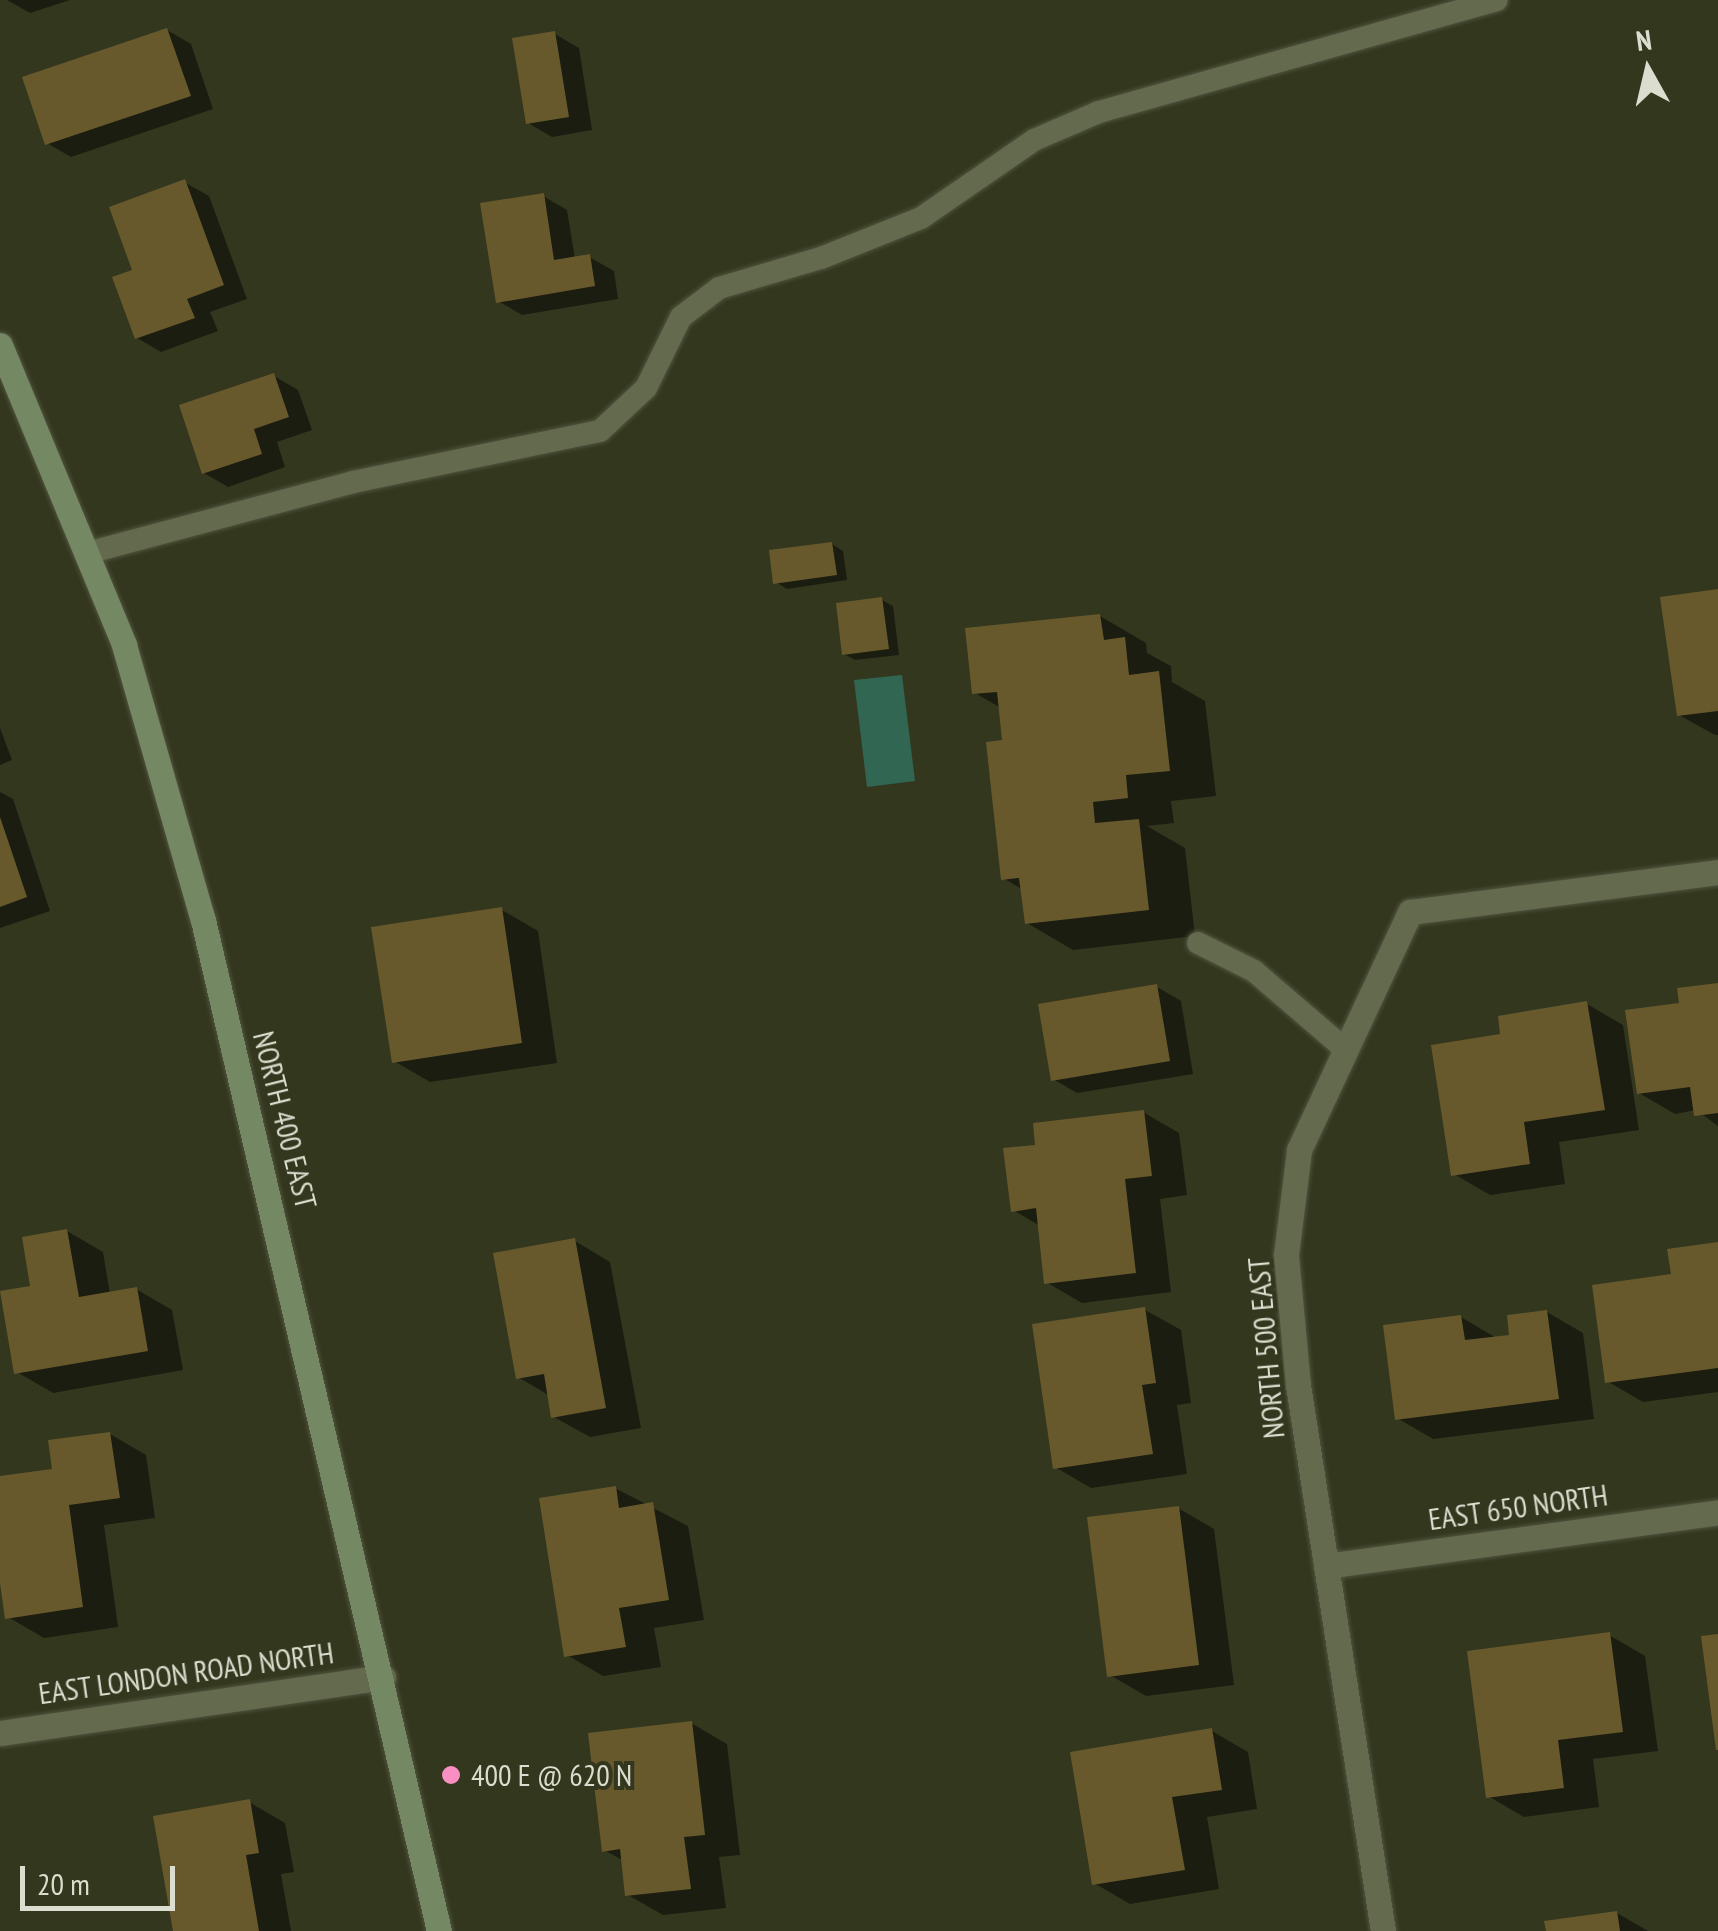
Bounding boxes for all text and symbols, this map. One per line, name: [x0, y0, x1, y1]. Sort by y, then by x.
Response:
north arrow: [1598, 20, 1698, 120]
text: N: [1634, 20, 1654, 59]
street label: NORTH 400 EAST: [246, 1028, 324, 1212]
street label: NORTH 500 EAST: [1240, 1256, 1292, 1440]
street label: EAST 650 NORTH: [1426, 1477, 1610, 1537]
street label: EAST LONDON ROAD NORTH: [36, 1634, 336, 1712]
place label: 400 E @ 620 N: [471, 1757, 632, 1793]
marker: 400 E @ 620 N: [440, 1764, 462, 1786]
scale bar: [25, 1846, 180, 1908]
text: 20 m: [37, 1864, 90, 1903]

